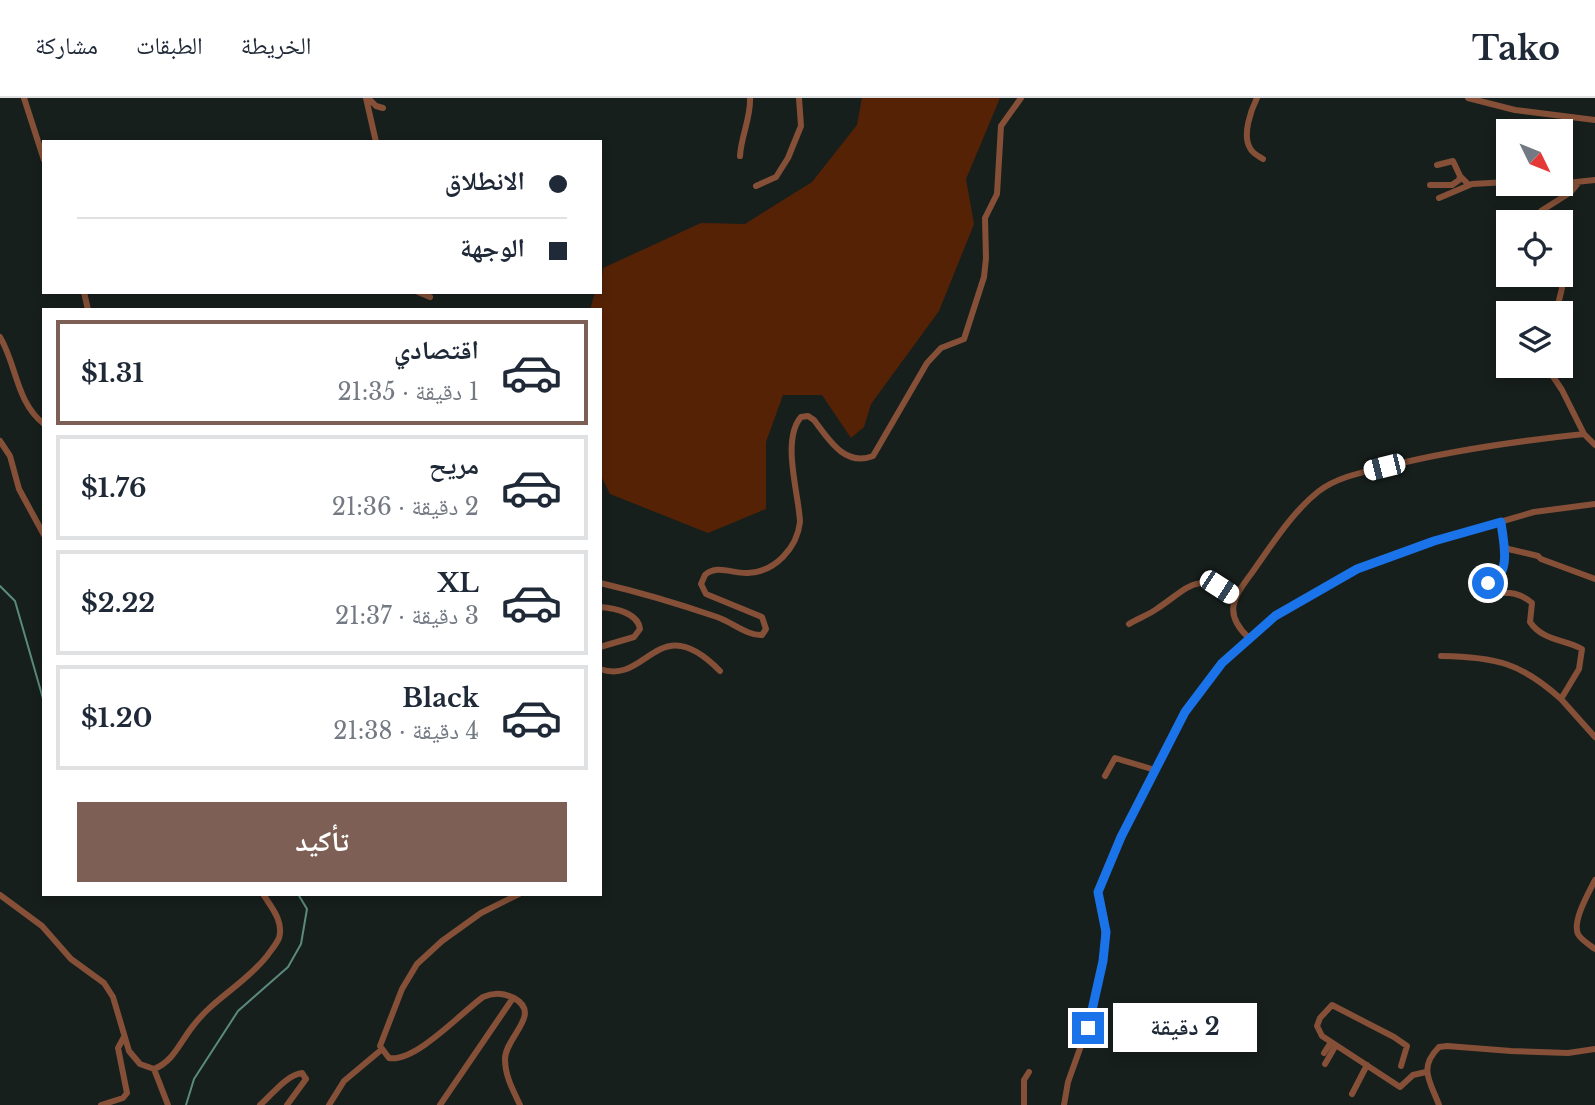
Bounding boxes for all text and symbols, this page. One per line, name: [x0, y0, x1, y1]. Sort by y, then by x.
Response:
text: Tako: [1472, 28, 1560, 69]
text: مشاركة: [35, 31, 98, 60]
text: الطبقات: [136, 31, 203, 60]
text: الخريطة: [241, 31, 311, 60]
north arrow: [1496, 119, 1573, 196]
map controls: [1496, 119, 1573, 378]
text: الانطلاق: [445, 165, 525, 197]
button: locate: [1496, 210, 1573, 287]
text: الوجهة: [460, 232, 525, 264]
button: layers: [1496, 301, 1573, 378]
text: اقتصادي: [394, 334, 479, 366]
icon: car: [500, 341, 563, 404]
text: $1.31: [81, 357, 144, 389]
text: 1 دقيقة · 21:35: [337, 378, 479, 406]
text: مريح: [429, 449, 479, 481]
car: [1362, 452, 1407, 482]
icon: car: [500, 456, 563, 519]
text: $1.76: [81, 472, 146, 504]
text: 2 دقيقة · 21:36: [332, 493, 479, 521]
text: XL: [437, 567, 479, 599]
car: [1196, 567, 1243, 607]
route start: [1472, 567, 1504, 599]
icon: car: [500, 571, 563, 634]
text: $2.22: [81, 587, 155, 619]
text: 3 دقيقة · 21:37: [335, 602, 479, 630]
text: Black: [402, 682, 479, 714]
icon: car: [500, 686, 563, 749]
text: $1.20: [81, 702, 152, 734]
text: 4 دقيقة · 21:38: [333, 717, 479, 745]
button: تأكيد: [77, 802, 567, 882]
callout: 2 دقيقة: [1112, 1004, 1256, 1052]
route end: [1072, 1012, 1104, 1044]
text: 2 دقيقة: [1150, 1013, 1220, 1041]

